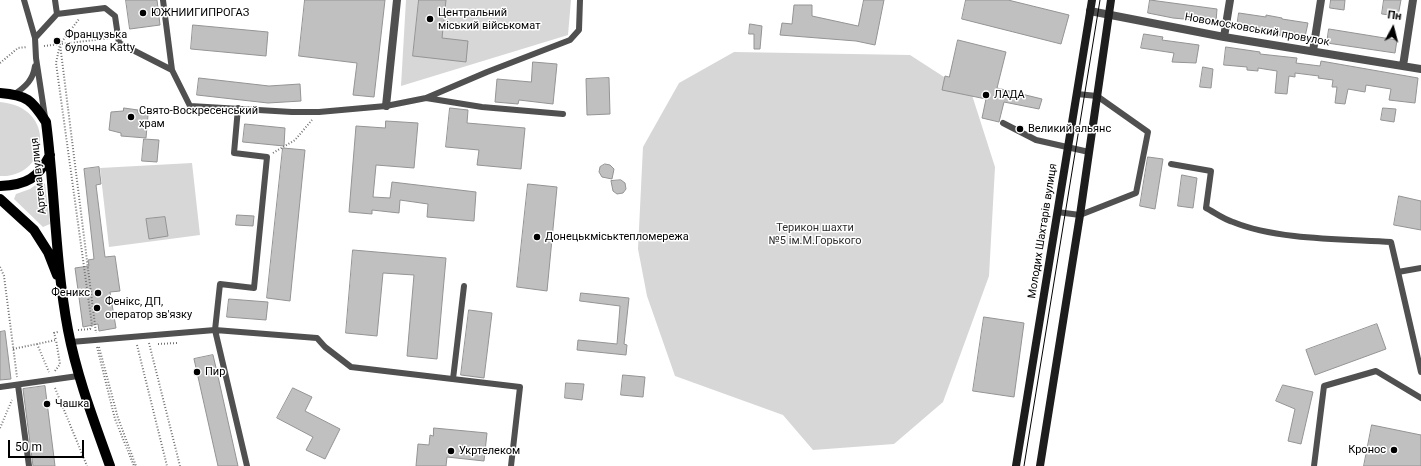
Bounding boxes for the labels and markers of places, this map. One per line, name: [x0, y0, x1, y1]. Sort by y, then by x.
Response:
place label: ЮЖНИИГИПРОГАЗ: [151, 6, 249, 20]
place label: Центральний міський військомат: [438, 6, 540, 32]
marker: ЮЖНИИГИПРОГАЗ: [138, 8, 148, 18]
marker: Центральний міський військомат: [425, 14, 435, 24]
place label: Французька булочна Katty: [65, 28, 135, 54]
marker: Французька булочна Katty: [52, 36, 62, 46]
place label: ЛАДА: [994, 88, 1025, 102]
marker: ЛАДА: [981, 90, 991, 100]
place label: Свято-Воскресенський храм: [139, 104, 258, 130]
marker: Свято-Воскресенський храм: [126, 112, 136, 122]
place label: Великий альянс: [1028, 122, 1111, 136]
marker: Великий альянс: [1015, 124, 1025, 134]
place label: Донецькміськтепломережа: [545, 230, 689, 244]
marker: Донецькміськтепломережа: [532, 232, 542, 242]
place label: Феникс: [51, 286, 90, 300]
marker: Феникс: [93, 288, 103, 298]
place label: Фенікс, ДП, оператор зв'язку: [105, 295, 192, 321]
marker: Фенікс, ДП, оператор зв'язку: [92, 303, 102, 313]
place label: Пир: [205, 365, 225, 379]
marker: Пир: [192, 367, 202, 377]
place label: Чашка: [55, 397, 89, 411]
marker: Чашка: [42, 399, 52, 409]
place label: Кронос: [1348, 443, 1386, 457]
place label: Укртелеком: [459, 444, 520, 458]
marker: Кронос: [1389, 445, 1399, 455]
marker: Укртелеком: [446, 446, 456, 456]

